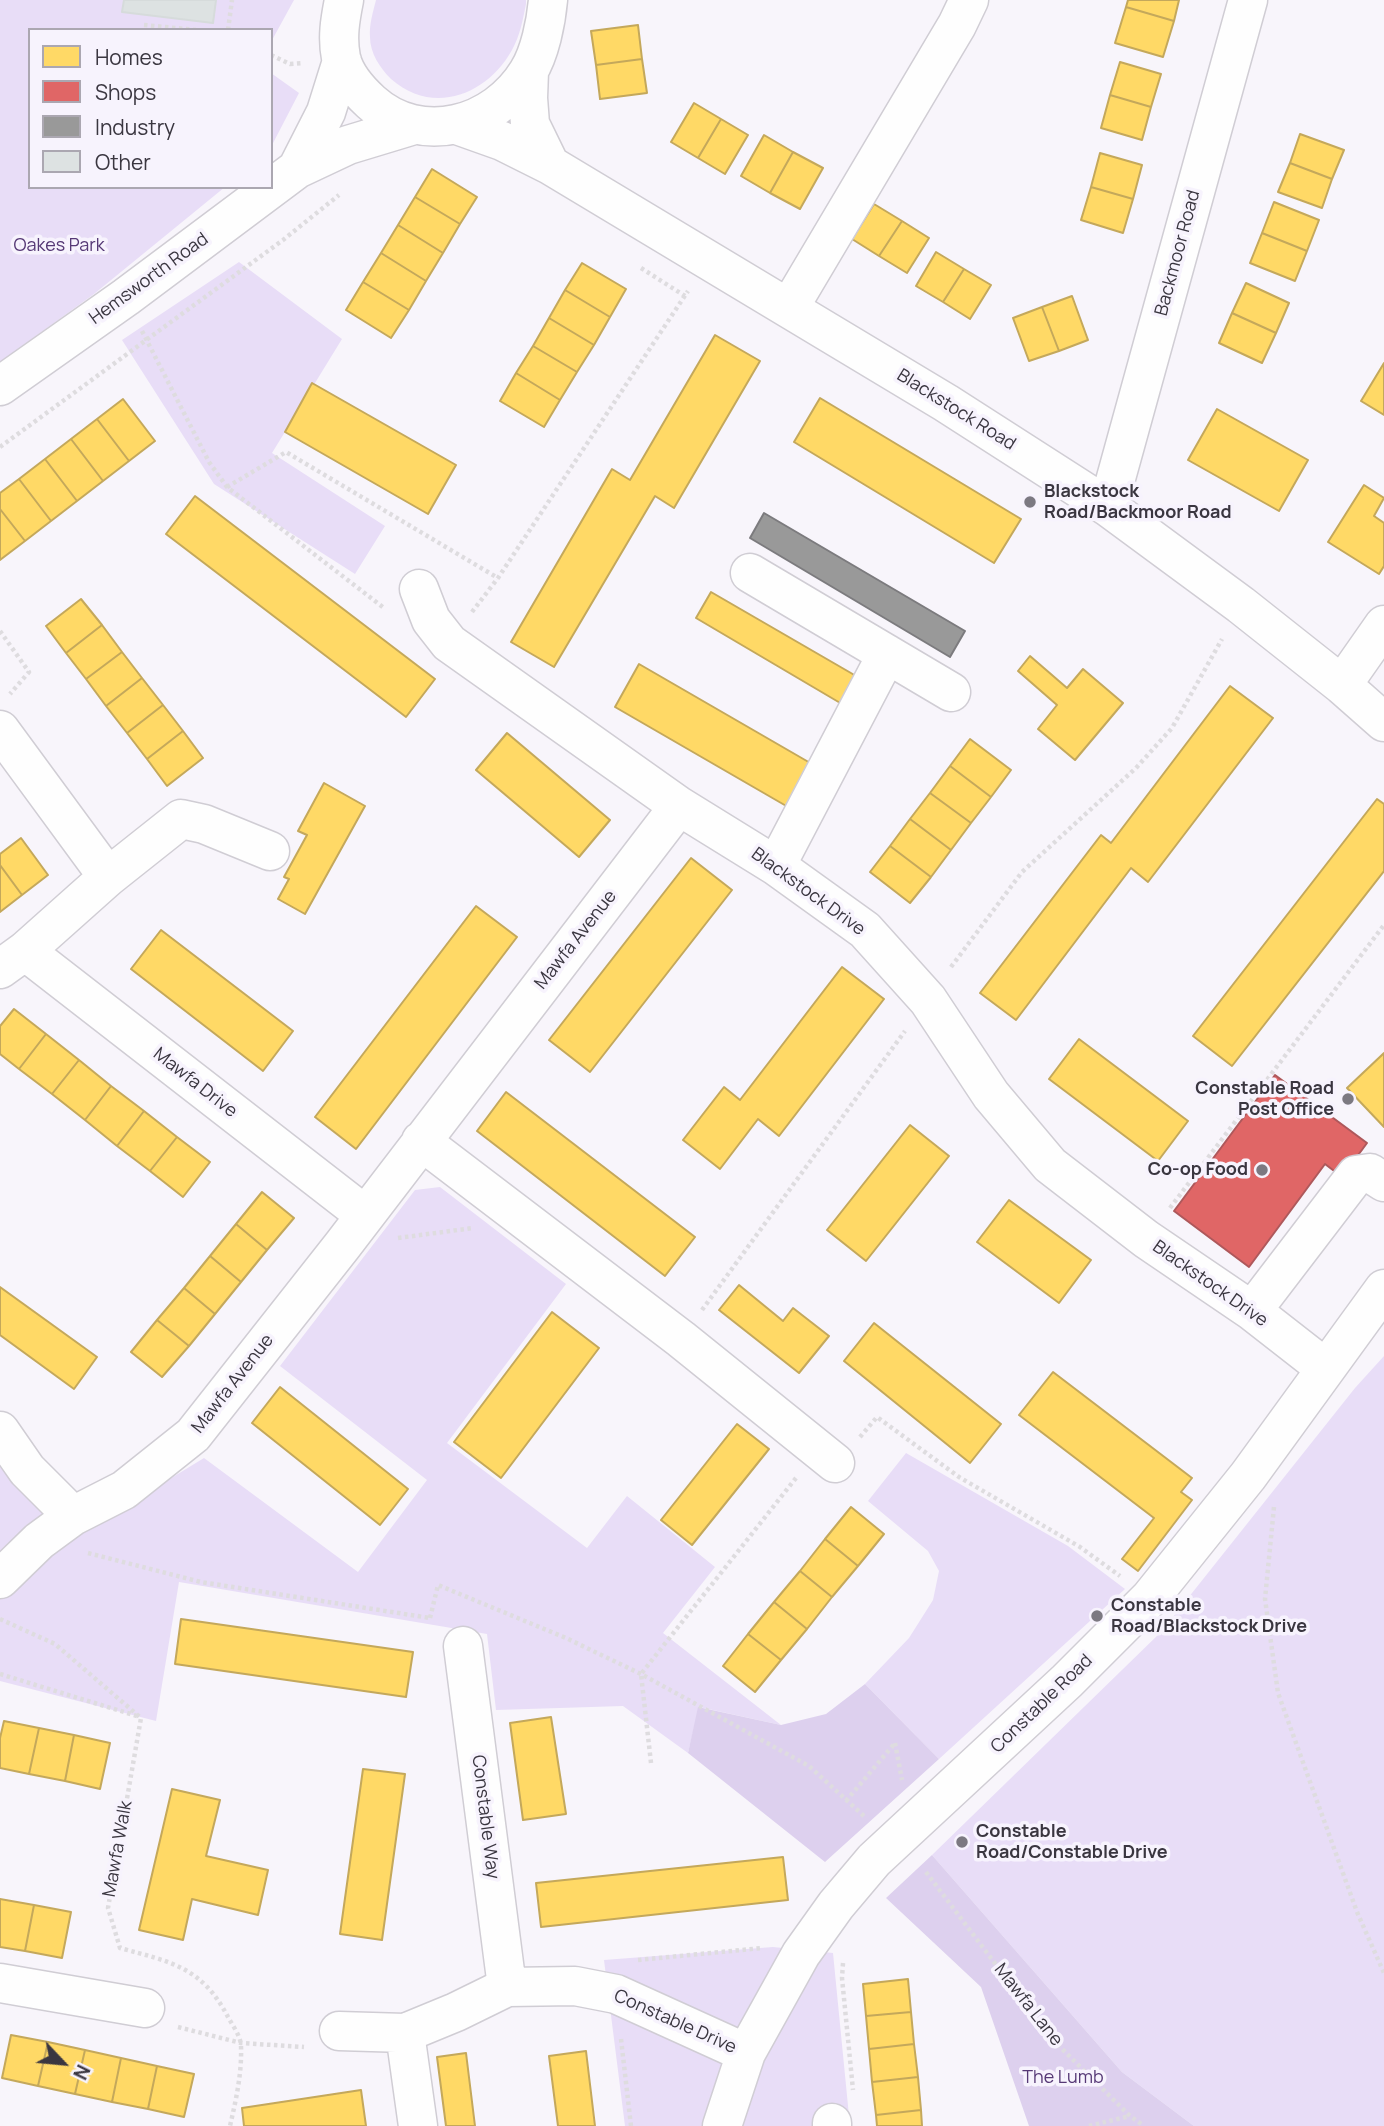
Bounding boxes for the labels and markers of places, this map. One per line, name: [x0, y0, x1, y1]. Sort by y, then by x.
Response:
place label: Blackstock Road/Backmoor Road: [1044, 481, 1232, 524]
marker: Blackstock Road/Backmoor Road: [1022, 494, 1038, 510]
place label: Constable Road Post Office: [1195, 1078, 1334, 1120]
marker: Constable Road Post Office: [1340, 1091, 1356, 1107]
place label: Co-op Food: [1148, 1159, 1248, 1181]
marker: Co-op Food: [1254, 1162, 1270, 1178]
place label: Constable Road/Blackstock Drive: [1111, 1595, 1307, 1638]
marker: Constable Road/Blackstock Drive: [1089, 1608, 1105, 1624]
place label: Constable Road/Constable Drive: [976, 1821, 1168, 1864]
marker: Constable Road/Constable Drive: [954, 1834, 970, 1850]

